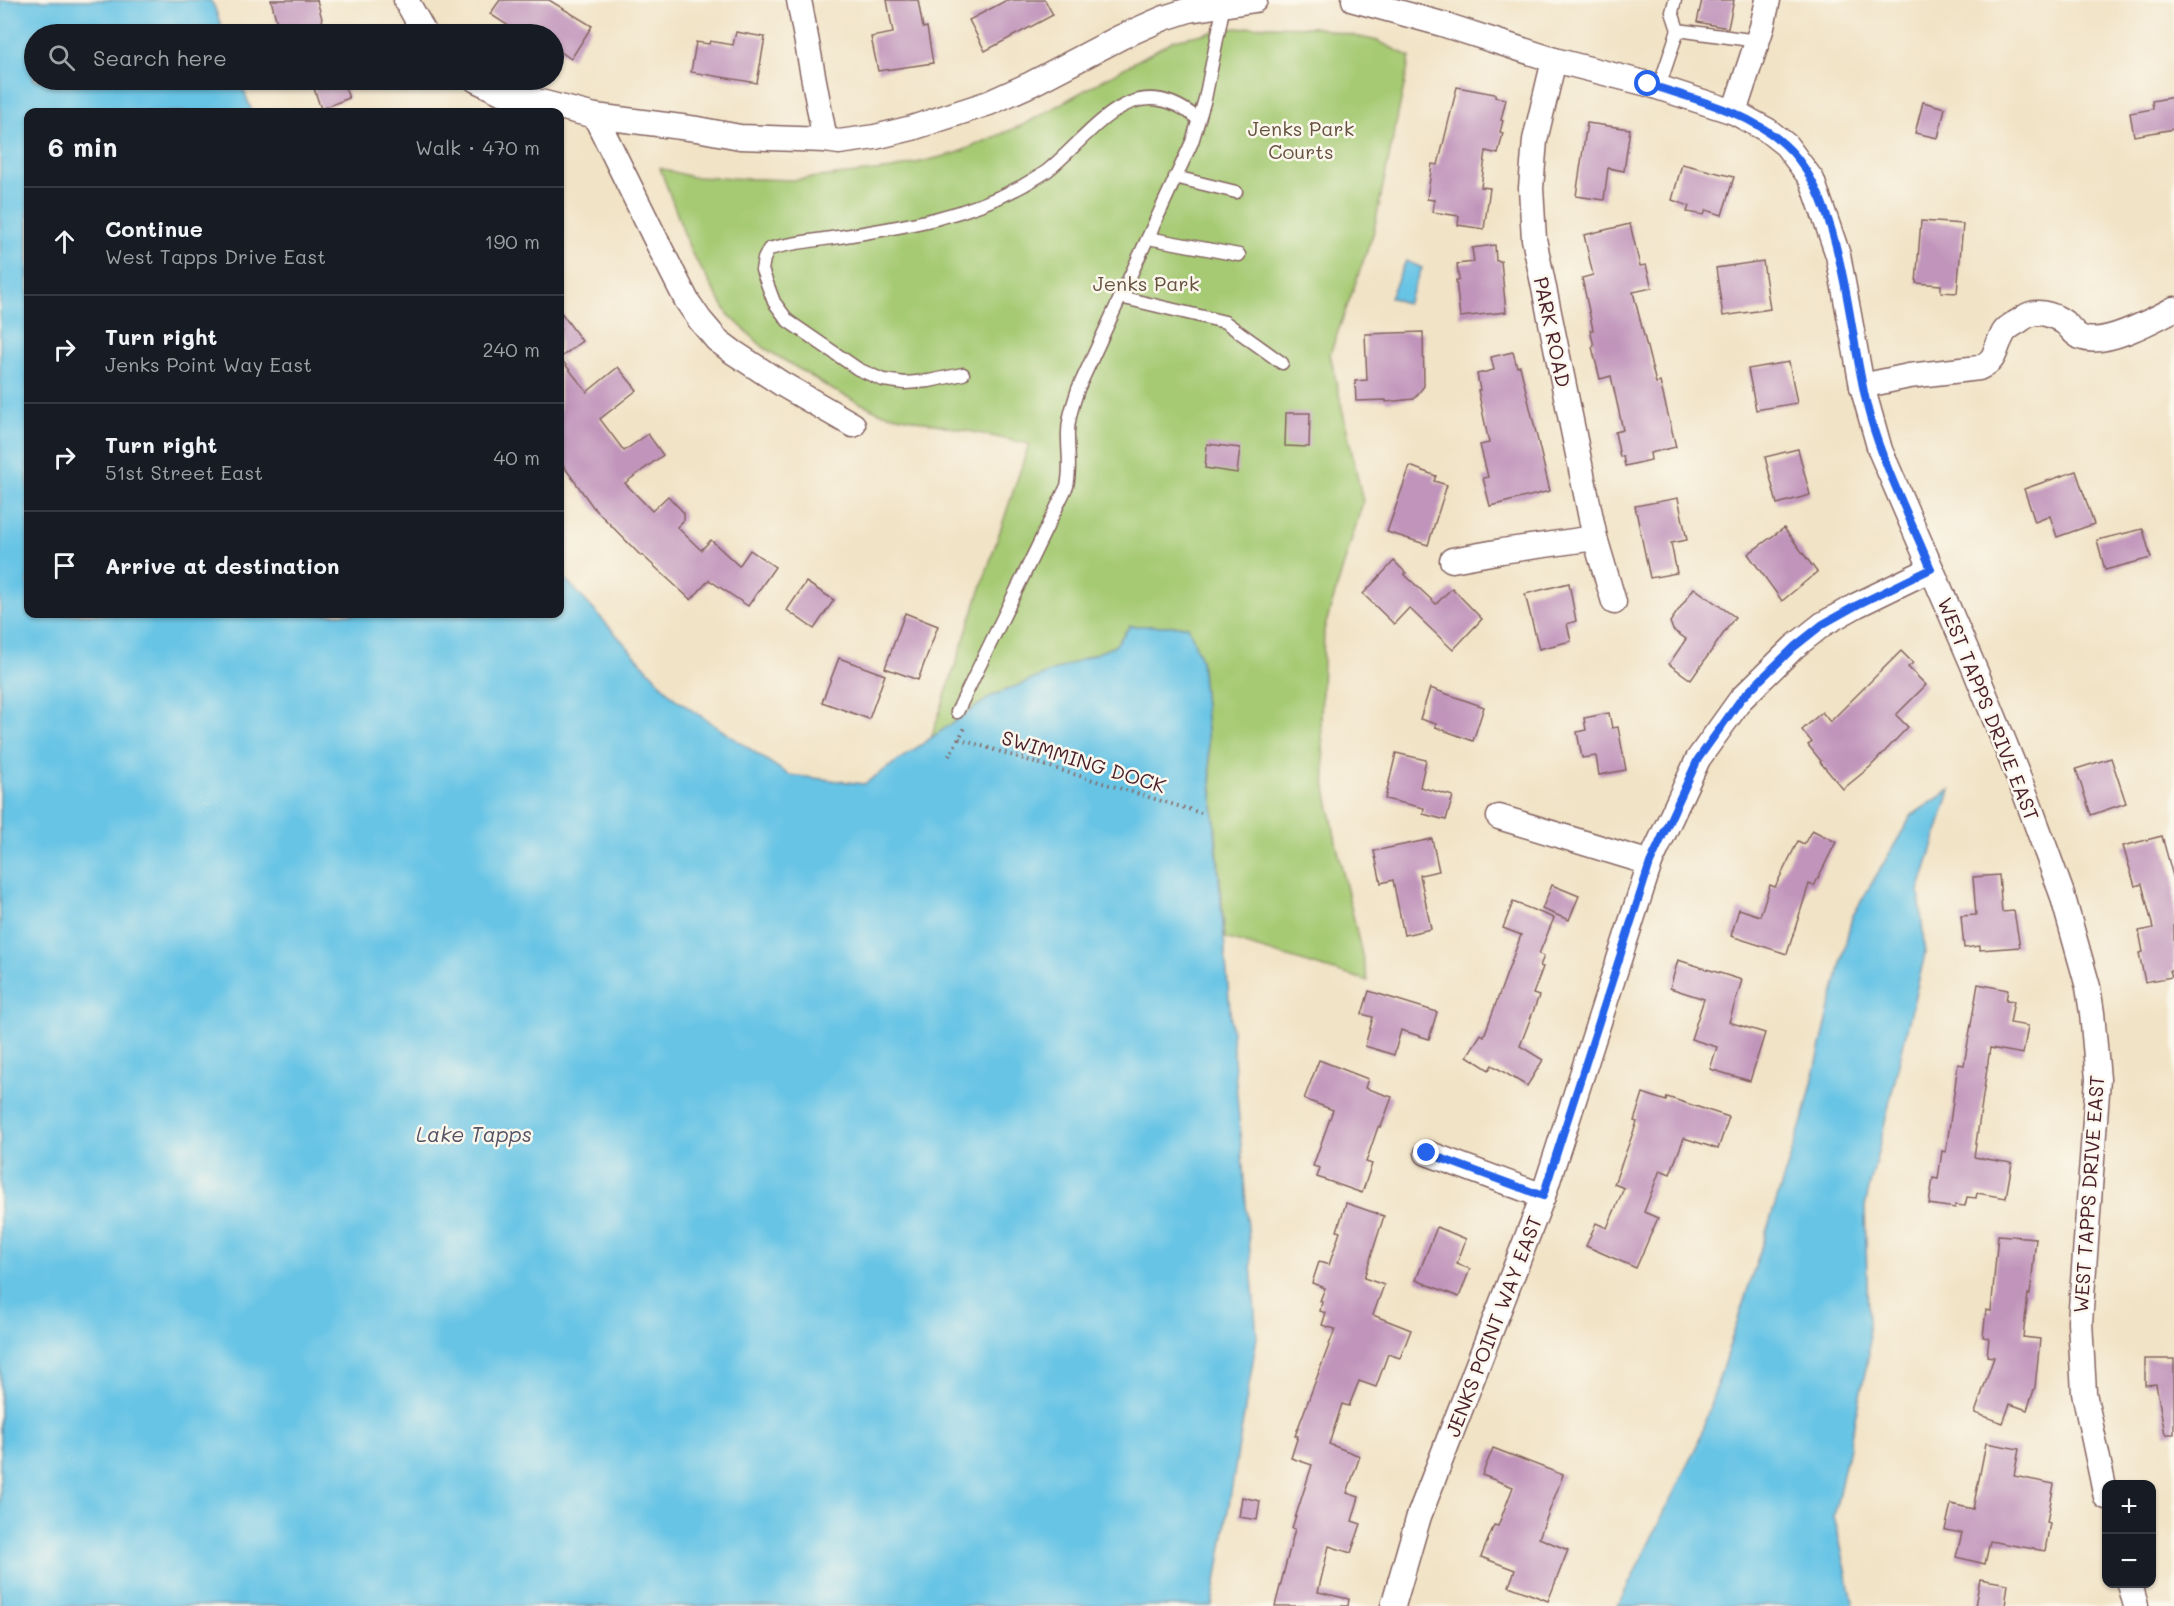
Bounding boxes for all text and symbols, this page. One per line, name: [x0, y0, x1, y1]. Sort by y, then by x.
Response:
search box: [24, 24, 564, 90]
icon: search: [45, 41, 78, 74]
text: Search here: [93, 43, 227, 72]
route start: [1634, 70, 1660, 96]
park label: Jenks Park Courts: [1248, 115, 1354, 164]
text: 6 min: [48, 130, 117, 164]
text: Walk · 470 m: [415, 134, 540, 160]
text: Continue: [105, 214, 203, 243]
icon: ahead: [48, 225, 81, 258]
text: 190 m: [485, 228, 540, 254]
text: West Tapps Drive East: [105, 243, 326, 269]
park label: Jenks Park: [1093, 270, 1199, 296]
street label: PARK ROAD: [1529, 274, 1577, 390]
text: Turn right: [105, 322, 217, 351]
icon: right: [48, 333, 81, 366]
text: 240 m: [482, 336, 540, 362]
text: Jenks Point Way East: [105, 351, 312, 377]
text: Turn right: [105, 430, 217, 459]
icon: right: [48, 441, 81, 474]
text: 40 m: [494, 444, 540, 470]
text: 51st Street East: [105, 459, 263, 485]
icon: arrive: [48, 549, 81, 582]
text: Arrive at destination: [105, 551, 340, 580]
street label: WEST TAPPS DRIVE EAST: [1932, 593, 2046, 825]
street label: SWIMMING DOCK: [999, 724, 1169, 798]
street label: WEST TAPPS DRIVE EAST: [2067, 1074, 2109, 1314]
water label: Lake Tapps: [416, 1120, 532, 1147]
route end: [1413, 1139, 1439, 1165]
street label: JENKS POINT WAY EAST: [1439, 1212, 1547, 1440]
map controls: [2102, 1480, 2156, 1588]
button: +: [2102, 1480, 2156, 1534]
button: −: [2102, 1534, 2156, 1588]

